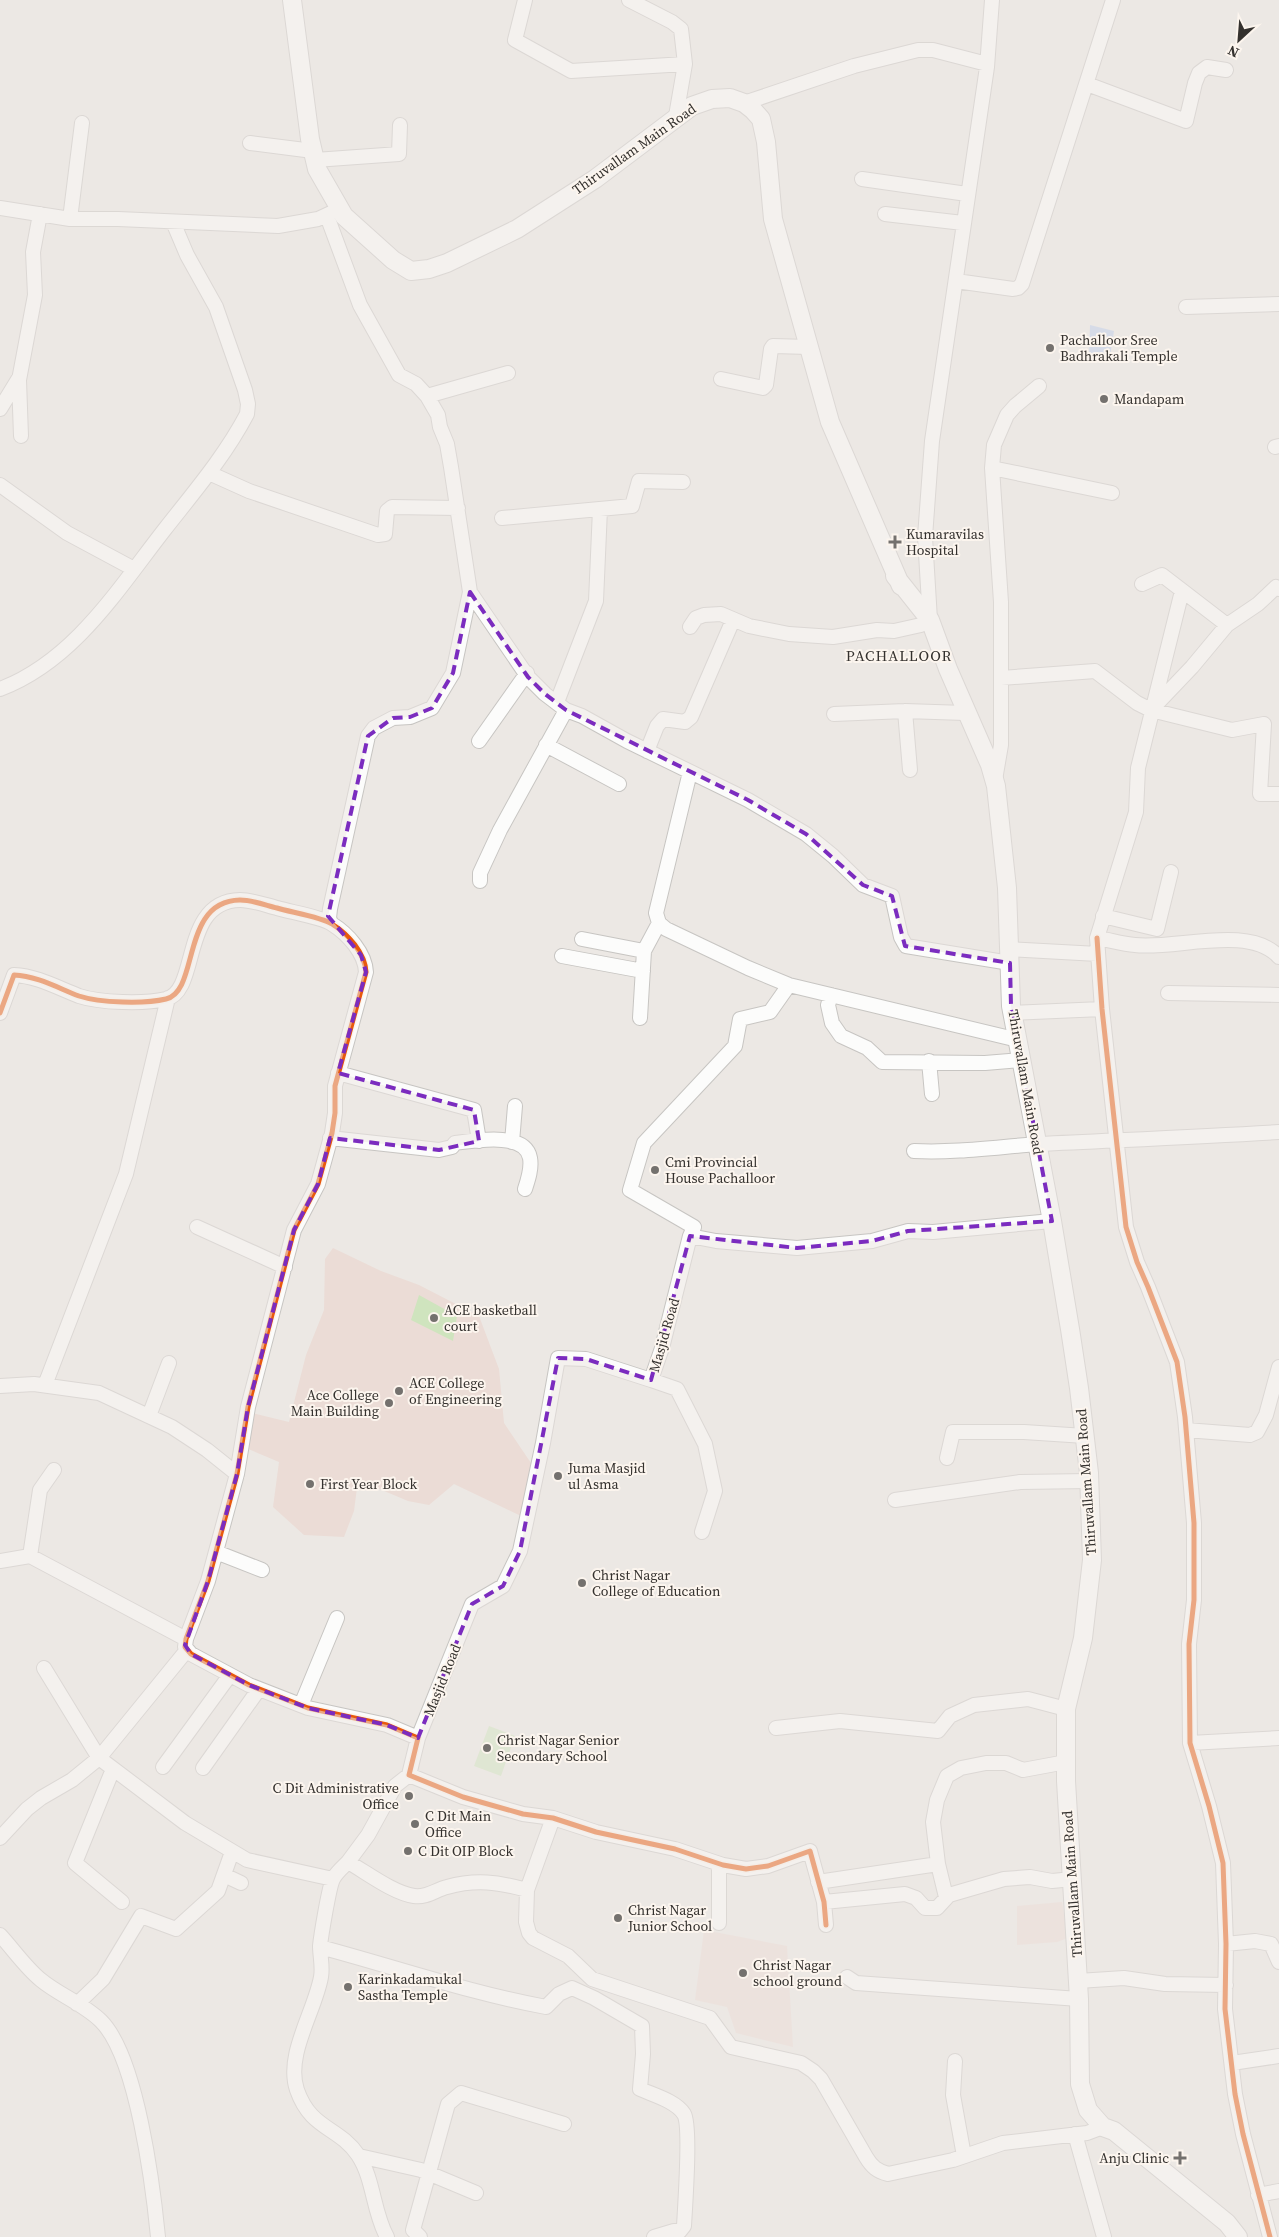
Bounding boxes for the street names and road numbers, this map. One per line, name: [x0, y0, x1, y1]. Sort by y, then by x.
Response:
street label: Thiruvallam Main Road: [568, 99, 700, 199]
street label: Thiruvallam Main Road: [1003, 1008, 1049, 1156]
street label: Masjid Road: [644, 1295, 684, 1375]
street label: Thiruvallam Main Road: [1071, 1408, 1101, 1556]
street label: Masjid Road: [418, 1641, 466, 1719]
street label: Thiruvallam Main Road: [1057, 1810, 1087, 1958]

